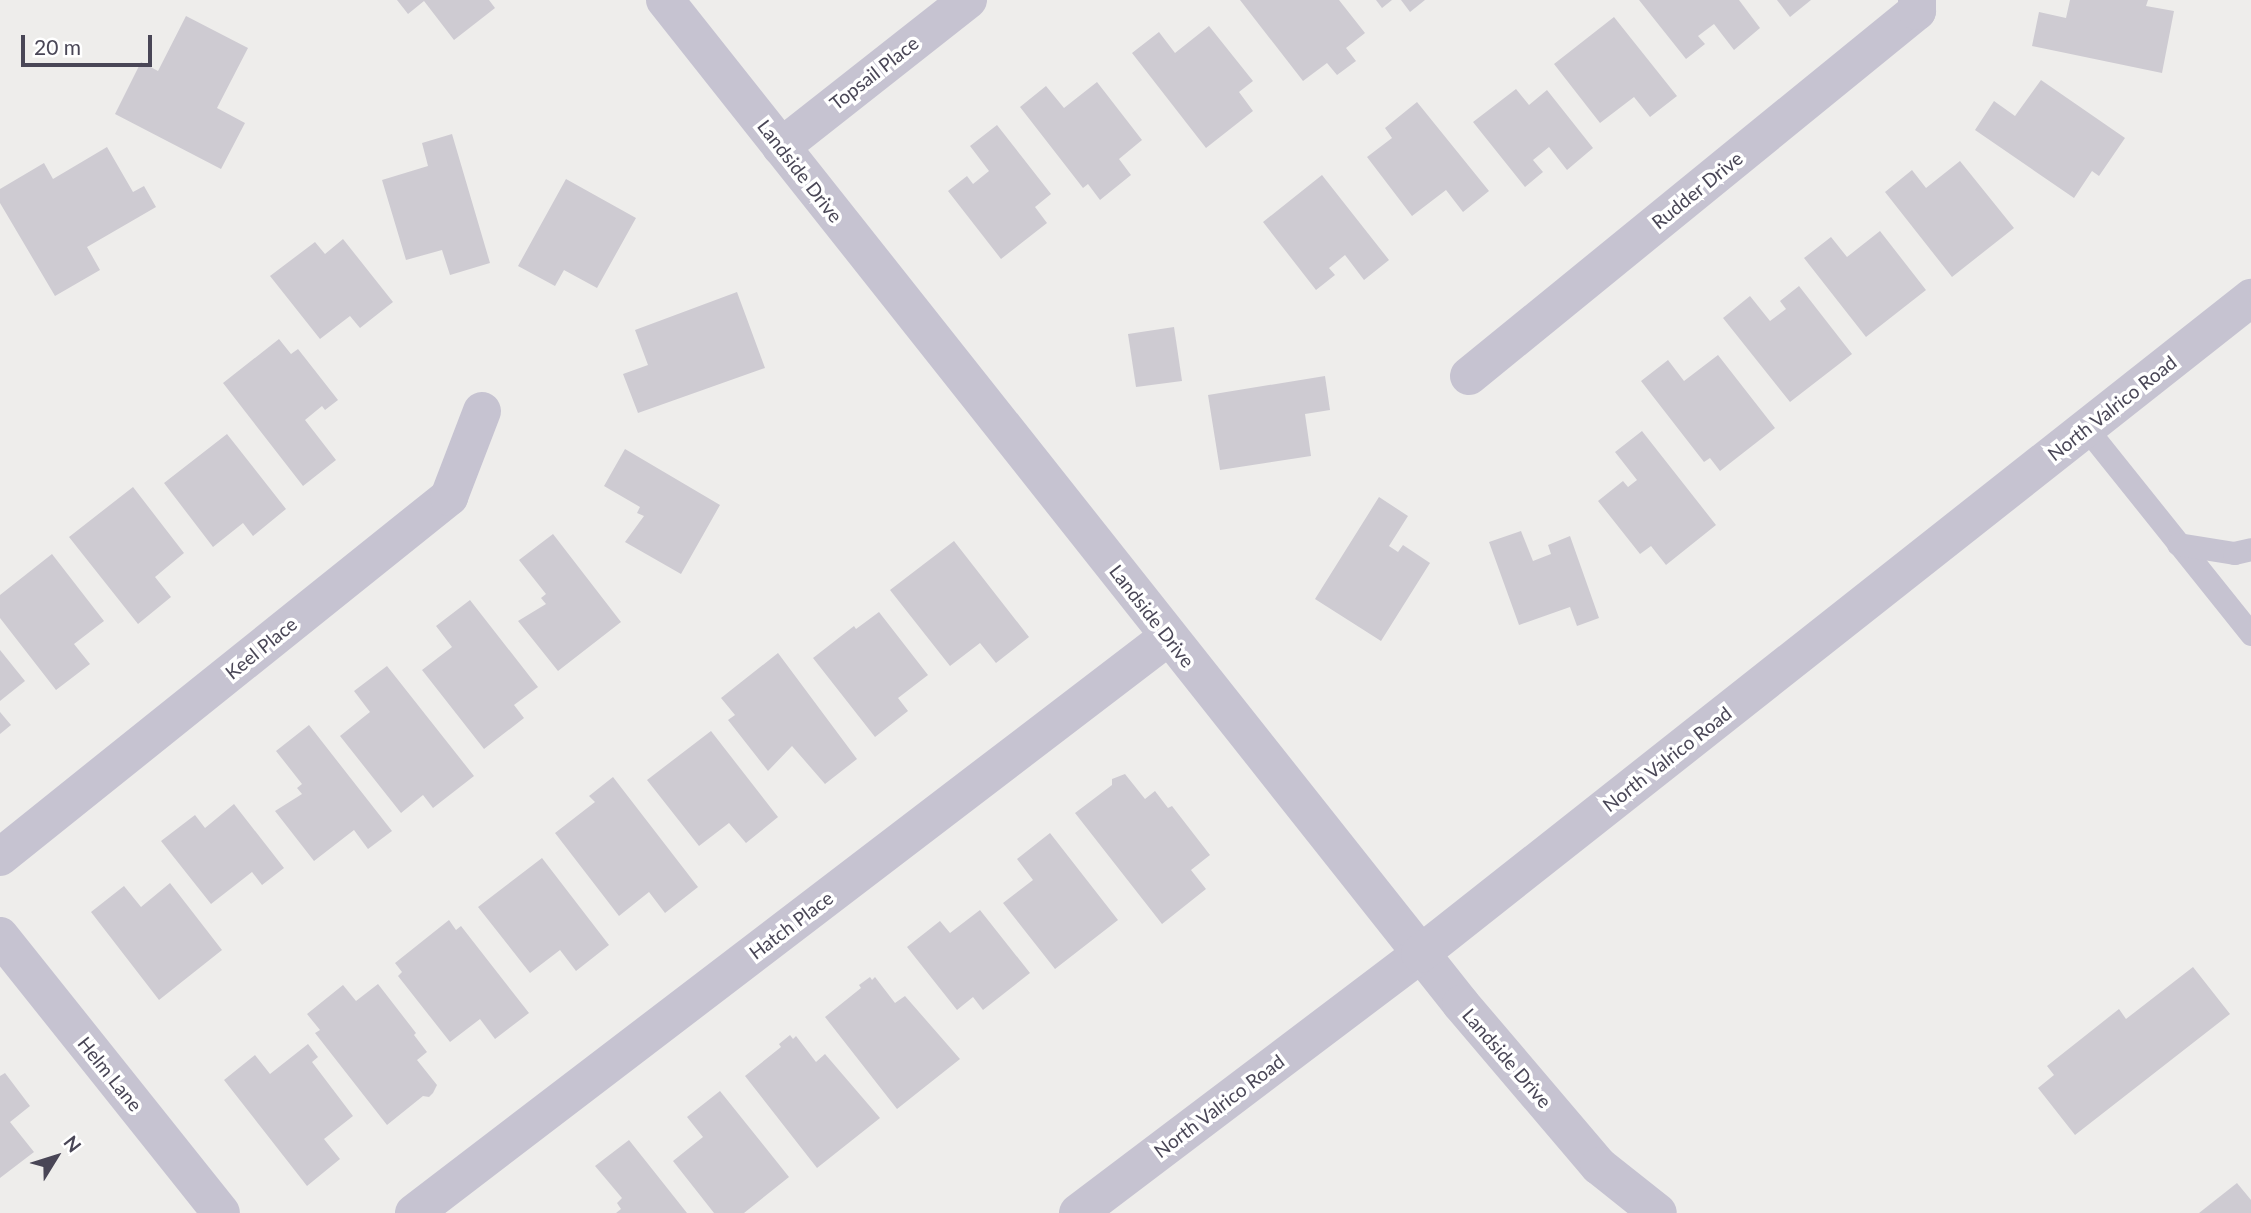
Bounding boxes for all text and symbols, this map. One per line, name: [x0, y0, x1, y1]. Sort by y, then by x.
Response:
scale bar: [24, 21, 156, 65]
street label: Topsail Place: [825, 31, 923, 115]
text: 20 m: [34, 34, 81, 59]
street label: Landside Drive: [753, 115, 847, 227]
street label: Rudder Drive: [1647, 146, 1747, 234]
street label: North Valrico Road: [2043, 350, 2181, 466]
street label: Landside Drive: [1105, 560, 1199, 672]
street label: Keel Place: [221, 612, 301, 684]
street label: North Valrico Road: [1598, 701, 1736, 817]
street label: Hatch Place: [745, 886, 837, 964]
street label: Landside Drive: [1458, 1004, 1556, 1112]
street label: Helm Lane: [73, 1032, 147, 1116]
street label: North Valrico Road: [1149, 1049, 1289, 1163]
north arrow: [21, 1122, 91, 1192]
text: N: [59, 1131, 87, 1157]

